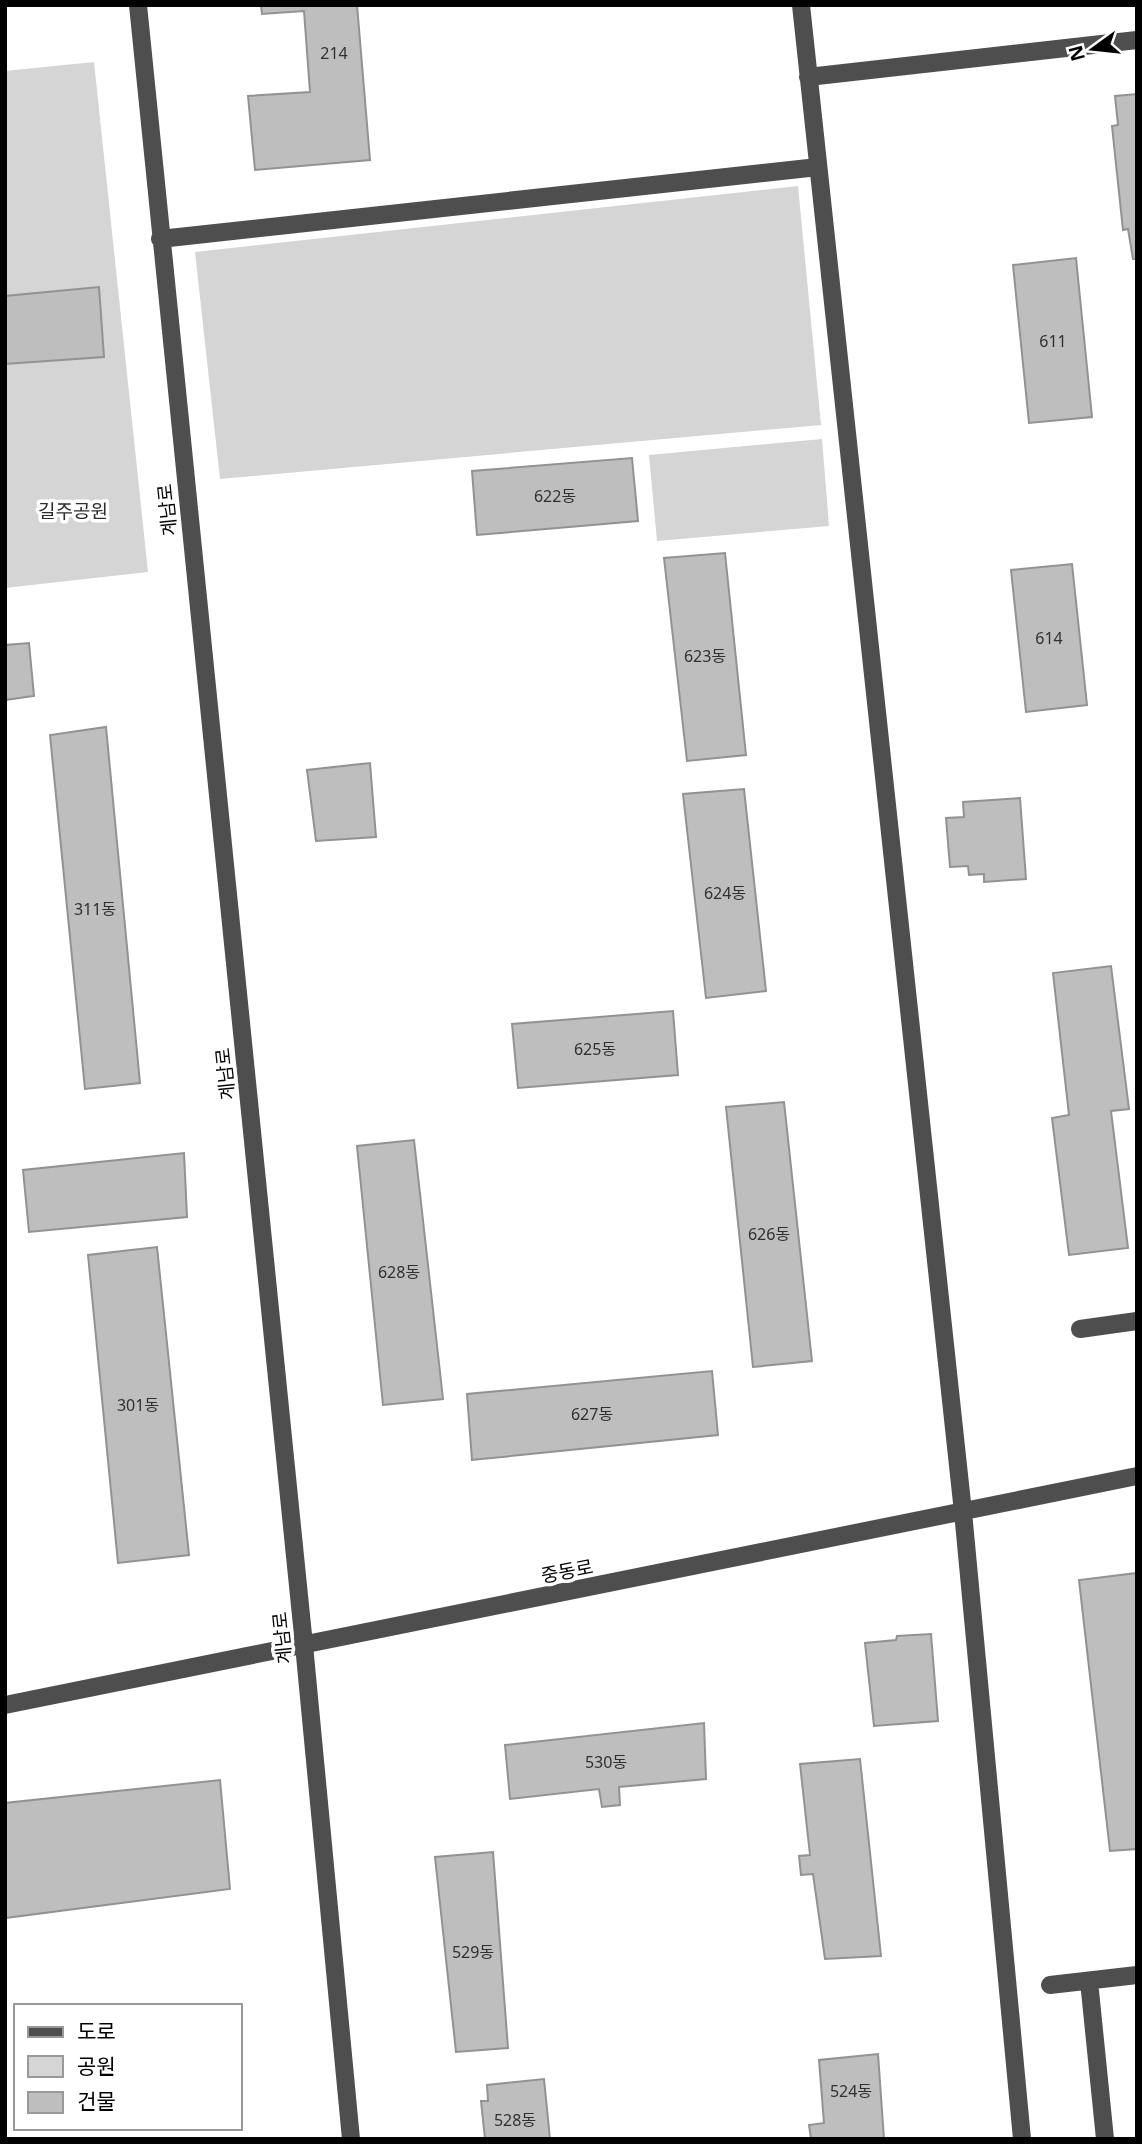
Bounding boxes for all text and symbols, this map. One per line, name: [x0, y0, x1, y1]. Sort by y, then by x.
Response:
north arrow: [1058, 14, 1128, 84]
house number: 214: [320, 42, 348, 64]
text: N: [1062, 43, 1091, 64]
house number: 611: [1039, 330, 1067, 352]
street label: 계남로: [151, 483, 183, 537]
house number: 622동: [534, 485, 576, 507]
park label: 길주공원: [38, 498, 108, 524]
house number: 614: [1035, 627, 1063, 649]
house number: 623동: [684, 645, 726, 667]
house number: 624동: [704, 882, 746, 904]
house number: 311동: [74, 898, 116, 920]
house number: 625동: [574, 1038, 616, 1060]
street label: 계남로: [209, 1047, 241, 1101]
house number: 626동: [748, 1223, 790, 1245]
house number: 628동: [378, 1261, 420, 1283]
house number: 301동: [117, 1394, 159, 1416]
house number: 627동: [571, 1403, 613, 1425]
street label: 중동로: [539, 1553, 595, 1589]
street label: 계남로: [266, 1611, 298, 1665]
house number: 530동: [585, 1751, 627, 1773]
house number: 529동: [452, 1941, 494, 1963]
legend: [14, 2004, 242, 2130]
text: 도로: [77, 2017, 116, 2045]
text: 공원: [77, 2052, 116, 2080]
house number: 524동: [830, 2080, 872, 2102]
text: 건물: [77, 2087, 116, 2115]
house number: 528동: [494, 2109, 536, 2131]

